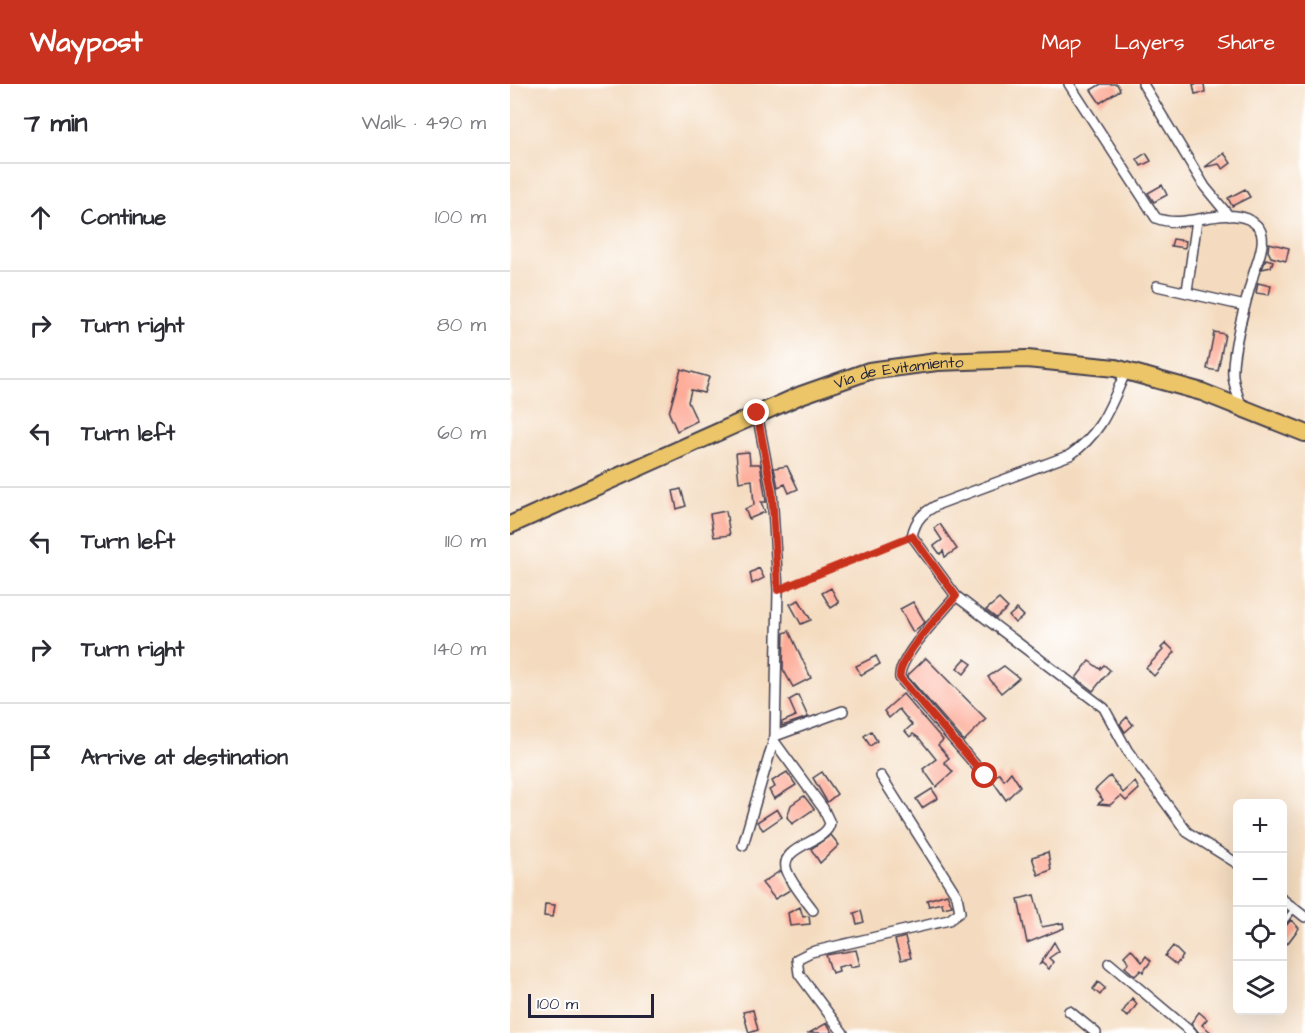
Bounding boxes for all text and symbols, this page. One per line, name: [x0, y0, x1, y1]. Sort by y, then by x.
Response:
text: Waypost: [30, 23, 143, 62]
text: Map: [1041, 28, 1081, 57]
text: Layers: [1114, 28, 1184, 57]
text: Share: [1217, 28, 1275, 57]
text: 7 min: [24, 105, 88, 141]
text: Walk · 490 m: [362, 109, 486, 137]
icon: ahead: [24, 201, 57, 234]
text: Continue: [81, 202, 166, 233]
text: 100 m: [435, 203, 486, 231]
icon: right: [24, 309, 57, 342]
text: Turn right: [81, 310, 184, 341]
text: 80 m: [437, 311, 486, 339]
street label: Vía de Evitamiento: [831, 351, 964, 395]
route end: [743, 399, 769, 425]
icon: left: [24, 417, 57, 450]
text: Turn left: [81, 418, 175, 449]
text: 60 m: [437, 419, 486, 447]
icon: left: [24, 525, 57, 558]
text: Turn left: [81, 526, 175, 557]
text: 110 m: [445, 527, 486, 555]
icon: right: [24, 633, 57, 666]
text: Turn right: [81, 634, 184, 665]
text: 140 m: [434, 635, 486, 663]
icon: arrive: [24, 741, 57, 774]
text: Arrive at destination: [81, 742, 288, 773]
route start: [971, 762, 997, 788]
map controls: [1233, 799, 1287, 1015]
button: +: [1233, 799, 1287, 853]
button: −: [1233, 853, 1287, 907]
button: locate: [1233, 907, 1287, 961]
button: layers: [1233, 961, 1287, 1015]
scale bar: [528, 991, 654, 1018]
text: 100 m: [537, 993, 578, 1015]

